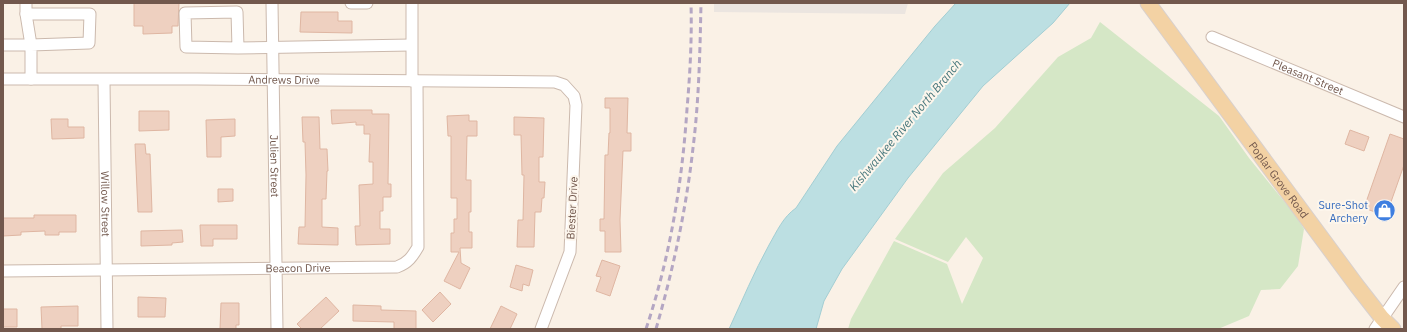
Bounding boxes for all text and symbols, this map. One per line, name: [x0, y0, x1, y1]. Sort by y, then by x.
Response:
water label: Kishwaukee River North Branch: [846, 56, 965, 194]
street label: Pleasant Street: [1270, 56, 1346, 98]
street label: Andrews Drive: [248, 72, 320, 87]
street label: Julien Street: [267, 134, 282, 198]
street label: Poplar Grove Road: [1246, 139, 1312, 221]
street label: Willow Street: [98, 171, 113, 237]
street label: Biester Drive: [563, 176, 581, 240]
place label: Sure-Shot Archery: [1318, 198, 1368, 225]
shop icon: Sure-Shot Archery: [1371, 198, 1397, 224]
street label: Beacon Drive: [265, 261, 331, 275]

